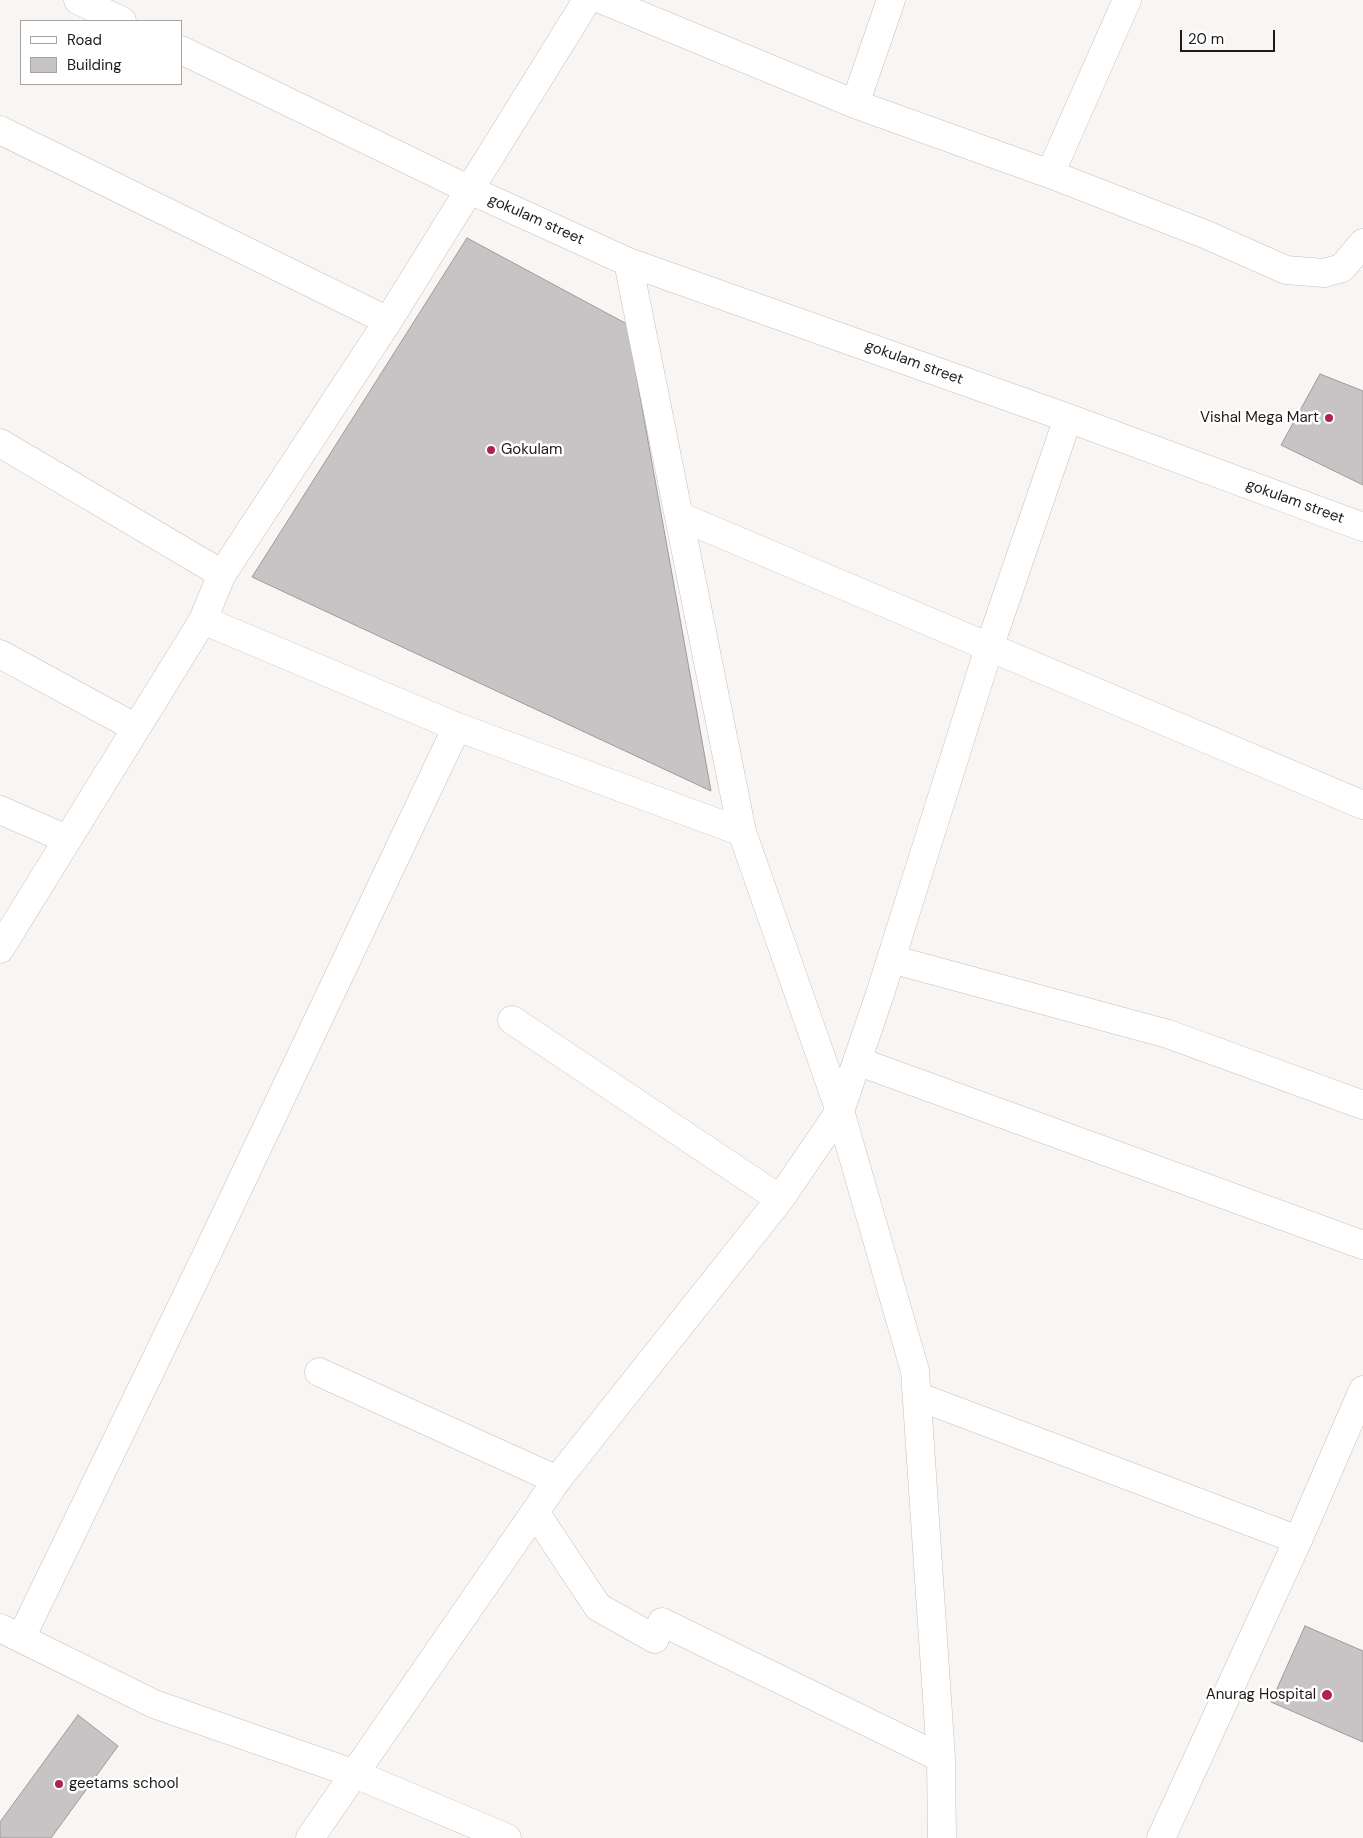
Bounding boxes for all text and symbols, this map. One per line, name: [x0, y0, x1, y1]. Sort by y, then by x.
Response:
legend: [20, 20, 182, 85]
scale bar: [1183, 20, 1278, 52]
text: 20 m: [1188, 29, 1224, 49]
text: Road: [67, 30, 102, 50]
text: Building: [67, 55, 122, 75]
street label: gokulam street: [485, 191, 587, 249]
street label: gokulam street: [863, 337, 965, 389]
place label: Vishal Mega Mart: [1200, 409, 1319, 427]
marker: Vishal Mega Mart: [1323, 412, 1335, 424]
place label: Gokulam: [501, 441, 562, 459]
marker: Gokulam: [485, 444, 497, 456]
street label: gokulam street: [1244, 476, 1346, 528]
place label: Anurag Hospital: [1206, 1686, 1316, 1704]
marker: Anurag Hospital: [1320, 1688, 1334, 1702]
place label: geetams school: [69, 1775, 179, 1793]
marker: geetams school: [53, 1778, 65, 1790]

